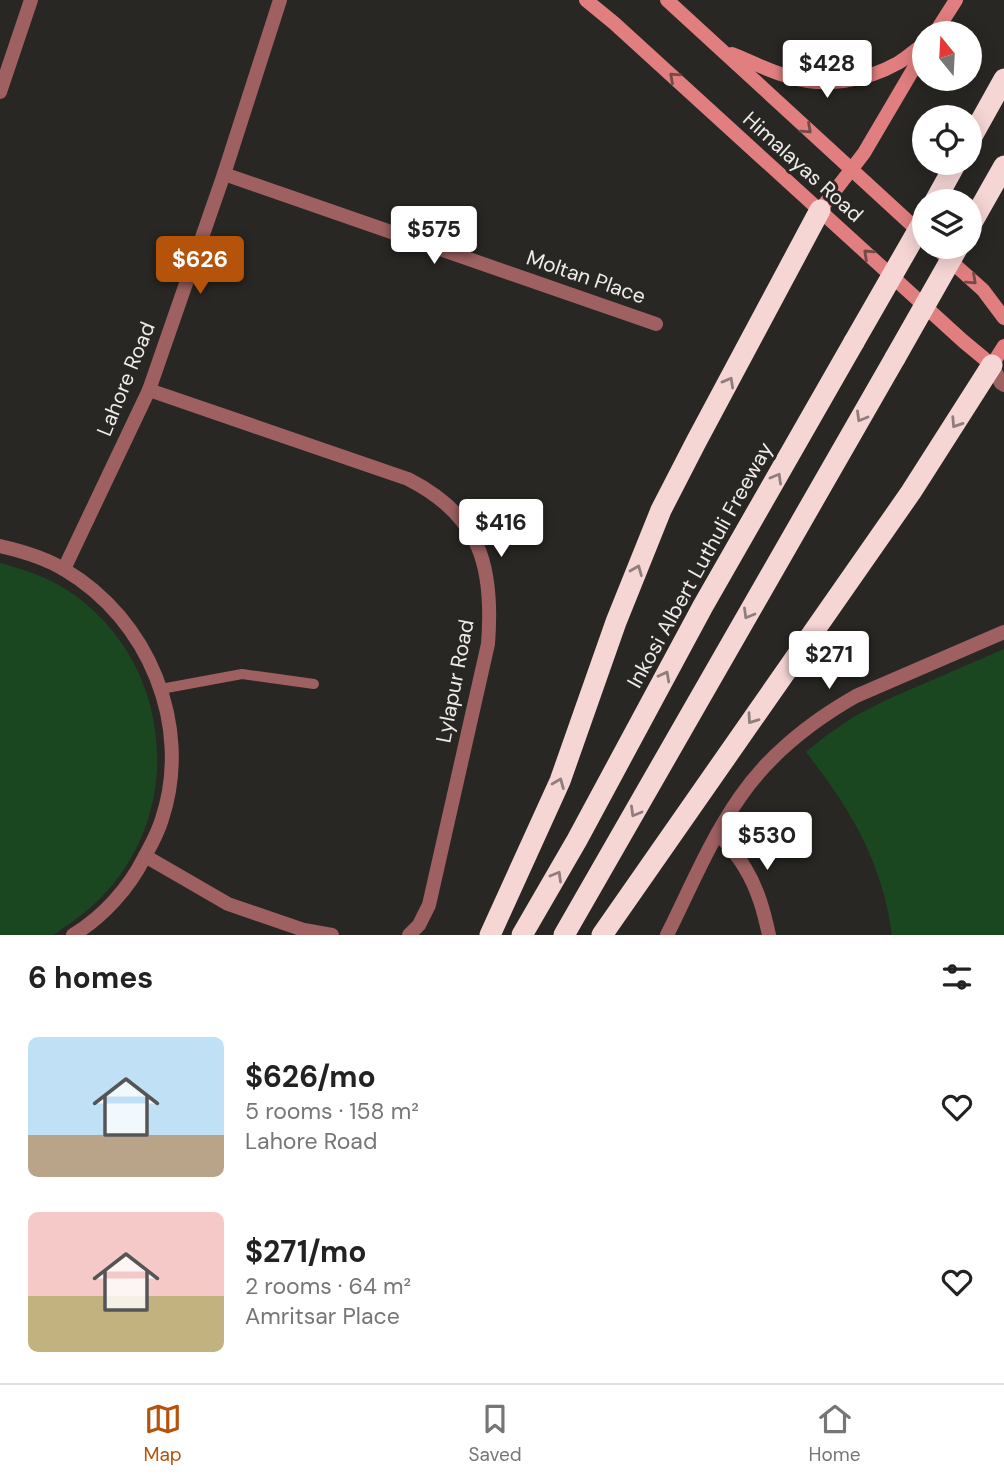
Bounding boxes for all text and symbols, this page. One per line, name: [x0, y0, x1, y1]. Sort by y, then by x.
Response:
north arrow: [912, 21, 982, 91]
map controls: [912, 21, 982, 259]
pin: $428: [786, 41, 868, 100]
text: $428: [799, 48, 855, 78]
one-way arrow: [669, 73, 682, 86]
street label: Himalayas Road: [737, 105, 869, 229]
button: locate: [912, 105, 982, 175]
one-way arrow: [799, 120, 812, 133]
button: layers: [912, 189, 982, 259]
pin: $575: [393, 206, 475, 266]
text: $575: [407, 214, 461, 244]
pin: $626: [159, 236, 241, 296]
text: $626: [172, 244, 228, 274]
street label: Moltan Place: [523, 244, 649, 310]
one-way arrow: [863, 250, 876, 262]
one-way arrow: [964, 272, 977, 285]
street label: Lahore Road: [90, 318, 162, 440]
one-way arrow: [721, 377, 734, 389]
one-way arrow: [856, 409, 869, 422]
one-way arrow: [951, 415, 964, 428]
street label: Inkosi Albert Luthuli Freeway: [621, 437, 780, 693]
one-way arrow: [769, 472, 782, 485]
pin: $416: [460, 500, 542, 559]
text: $416: [475, 507, 527, 537]
one-way arrow: [629, 565, 643, 577]
one-way arrow: [743, 607, 756, 620]
street label: Lylapur Road: [429, 617, 481, 745]
pin: $271: [788, 632, 870, 691]
text: $271: [805, 639, 853, 669]
one-way arrow: [657, 671, 671, 683]
one-way arrow: [748, 711, 760, 724]
one-way arrow: [550, 778, 564, 790]
one-way arrow: [630, 804, 643, 817]
pin: $530: [726, 812, 808, 872]
text: $530: [738, 820, 796, 850]
one-way arrow: [548, 871, 561, 884]
text: 6 homes: [28, 958, 153, 997]
icon: filters: [938, 958, 976, 996]
text: $626/mo: [245, 1057, 376, 1096]
icon: home: [84, 1065, 168, 1149]
icon: heart: [938, 1088, 976, 1126]
text: 5 rooms · 158 m²: [245, 1096, 419, 1126]
text: Lahore Road: [245, 1126, 377, 1156]
text: $271/mo: [245, 1232, 367, 1271]
icon: home: [84, 1240, 168, 1324]
icon: heart: [938, 1263, 976, 1301]
text: 2 rooms · 64 m²: [245, 1271, 411, 1301]
text: Amritsar Place: [245, 1301, 400, 1331]
tab: Map: [143, 1400, 182, 1467]
tab: Saved: [469, 1400, 522, 1467]
tab: Home: [809, 1400, 861, 1467]

